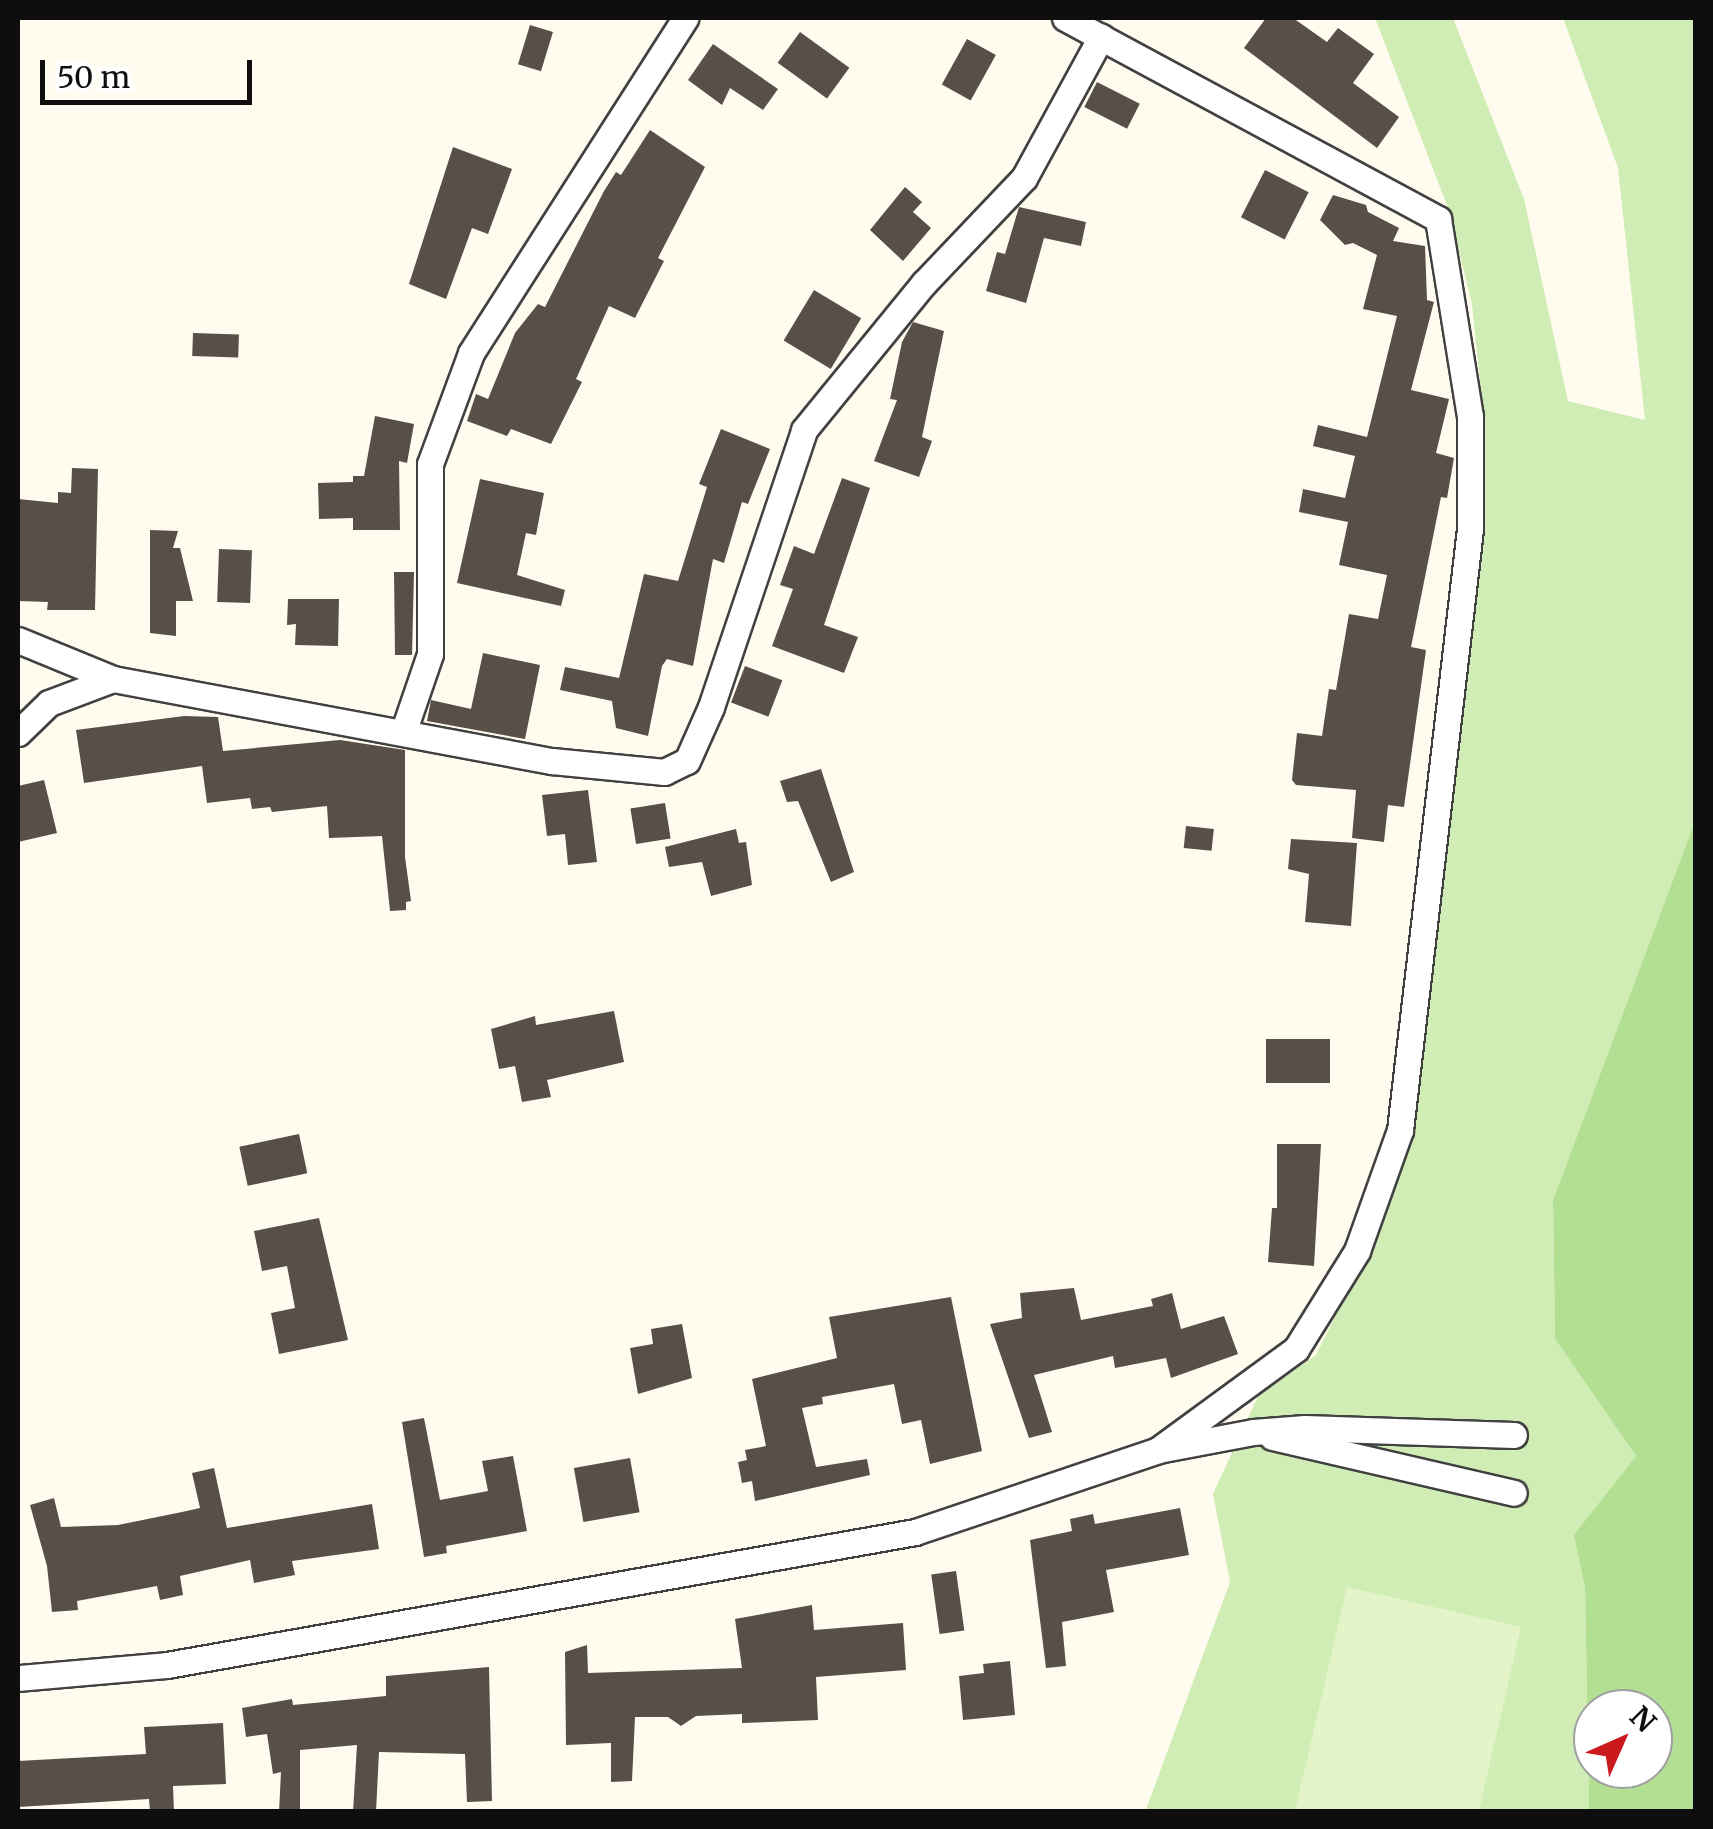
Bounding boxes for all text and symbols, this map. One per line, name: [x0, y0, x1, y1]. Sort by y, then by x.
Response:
scale bar: [45, 40, 258, 102]
text: 50 m: [57, 58, 130, 96]
north arrow: [1573, 1689, 1673, 1789]
text: N: [1622, 1699, 1663, 1740]

